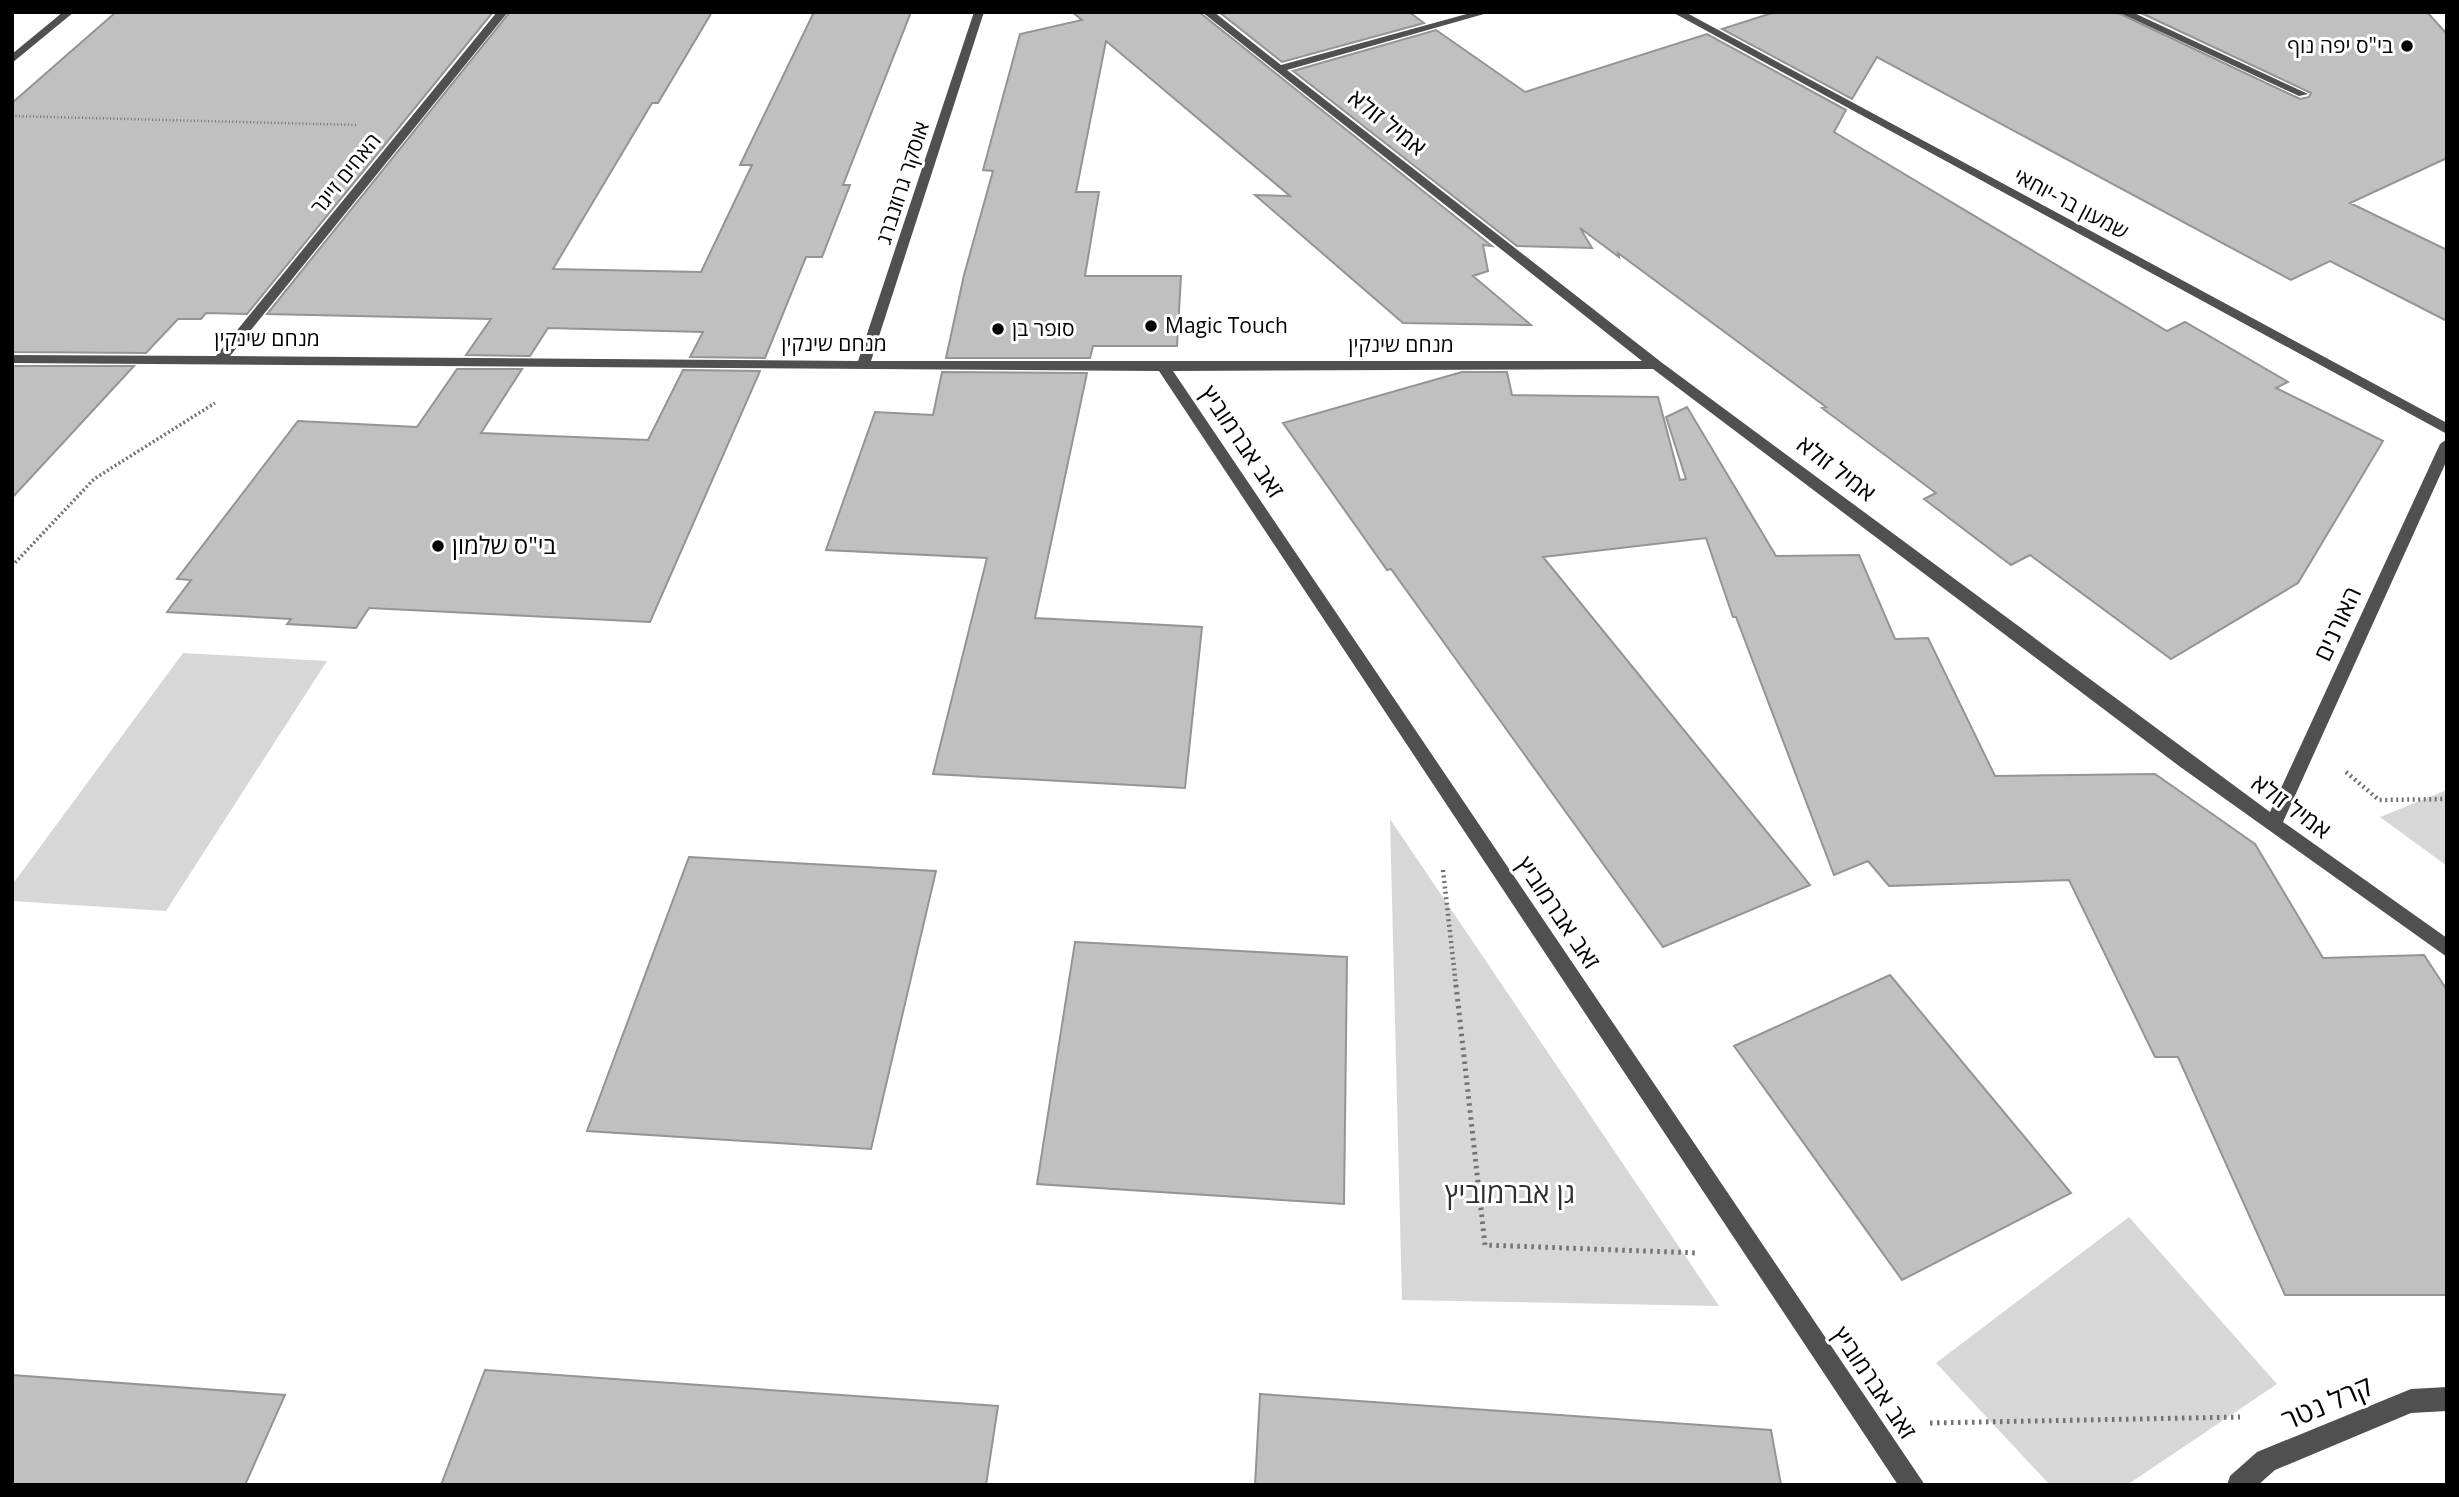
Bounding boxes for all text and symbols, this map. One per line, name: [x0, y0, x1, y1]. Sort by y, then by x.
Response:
place label: בי"ס יפה נוף: [2287, 31, 2393, 59]
marker: בי"ס יפה נוף: [2399, 38, 2415, 54]
street label: אמיל זולא: [1342, 81, 1434, 163]
street label: אוסקר גרוזנברג: [869, 118, 935, 248]
street label: האחים זייגר: [304, 127, 387, 220]
street label: שמעון בר-יוחאי: [2010, 161, 2134, 245]
place label: Magic Touch: [1165, 311, 1288, 339]
place label: סופר בן: [1012, 314, 1075, 342]
marker: Magic Touch: [1143, 318, 1159, 334]
marker: סופר בן: [990, 321, 1006, 337]
street label: מנחם שינקין: [214, 324, 320, 352]
street label: מנחם שינקין: [781, 329, 887, 357]
street label: מנחם שינקין: [1348, 330, 1454, 358]
street label: זאב אברמוביץ: [1194, 379, 1293, 504]
street label: אמיל זולא: [1791, 427, 1883, 508]
place label: בי"ס שלמון: [452, 528, 556, 561]
marker: בי"ס שלמון: [430, 538, 446, 554]
street label: האורנים: [2305, 581, 2368, 666]
street label: אמיל זולא: [2245, 766, 2338, 846]
street label: זאב אברמוביץ: [1510, 850, 1609, 975]
park label: גן אברמוביץ: [1445, 1173, 1575, 1211]
street label: זאב אברמוביץ: [1826, 1320, 1925, 1445]
street label: קרל נטר: [2275, 1366, 2378, 1438]

